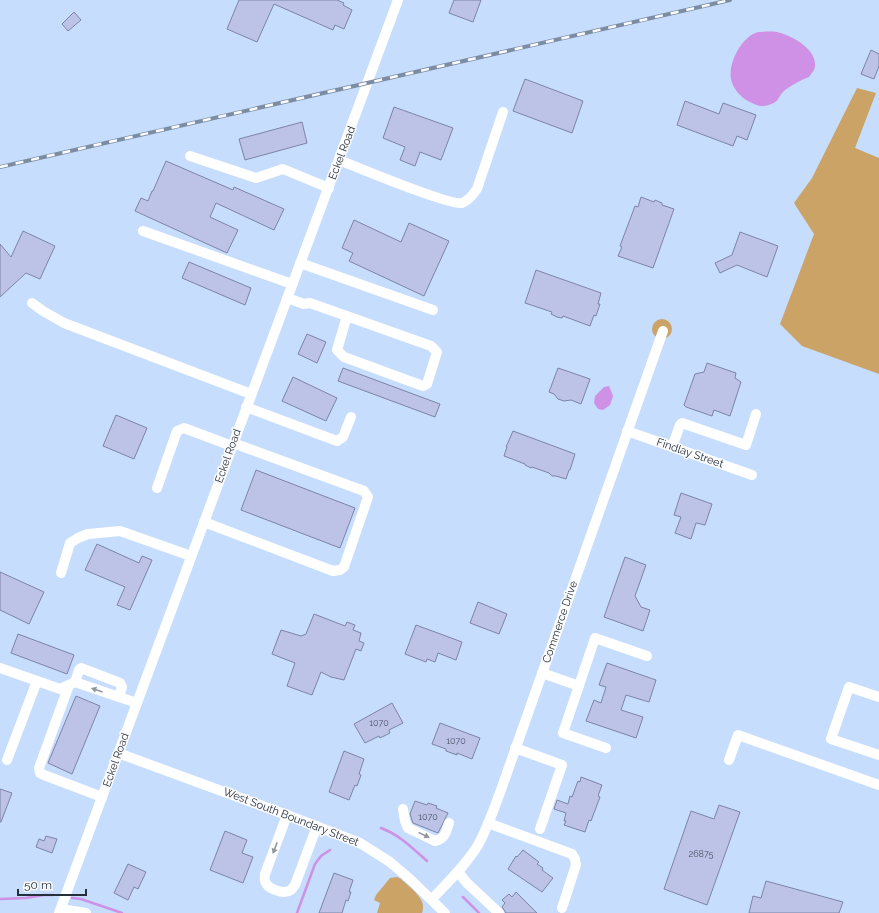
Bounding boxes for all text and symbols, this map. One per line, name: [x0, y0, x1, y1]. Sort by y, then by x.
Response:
street label: Eckel Road: [326, 124, 358, 182]
street label: Eckel Road: [212, 427, 244, 485]
street label: Findlay Street: [655, 435, 725, 471]
street label: Commerce Drive: [540, 579, 580, 665]
one-way arrow: [91, 686, 103, 692]
house number: 1070: [369, 718, 389, 728]
street label: Eckel Road: [100, 731, 132, 789]
house number: 1070: [446, 736, 466, 746]
street label: West South Boundary Street: [221, 785, 361, 849]
house number: 1070: [418, 812, 438, 822]
one-way arrow: [418, 832, 429, 839]
one-way arrow: [272, 842, 278, 854]
house number: 26875: [688, 849, 714, 859]
scale bar: [18, 871, 86, 897]
text: 50 m: [24, 878, 52, 892]

